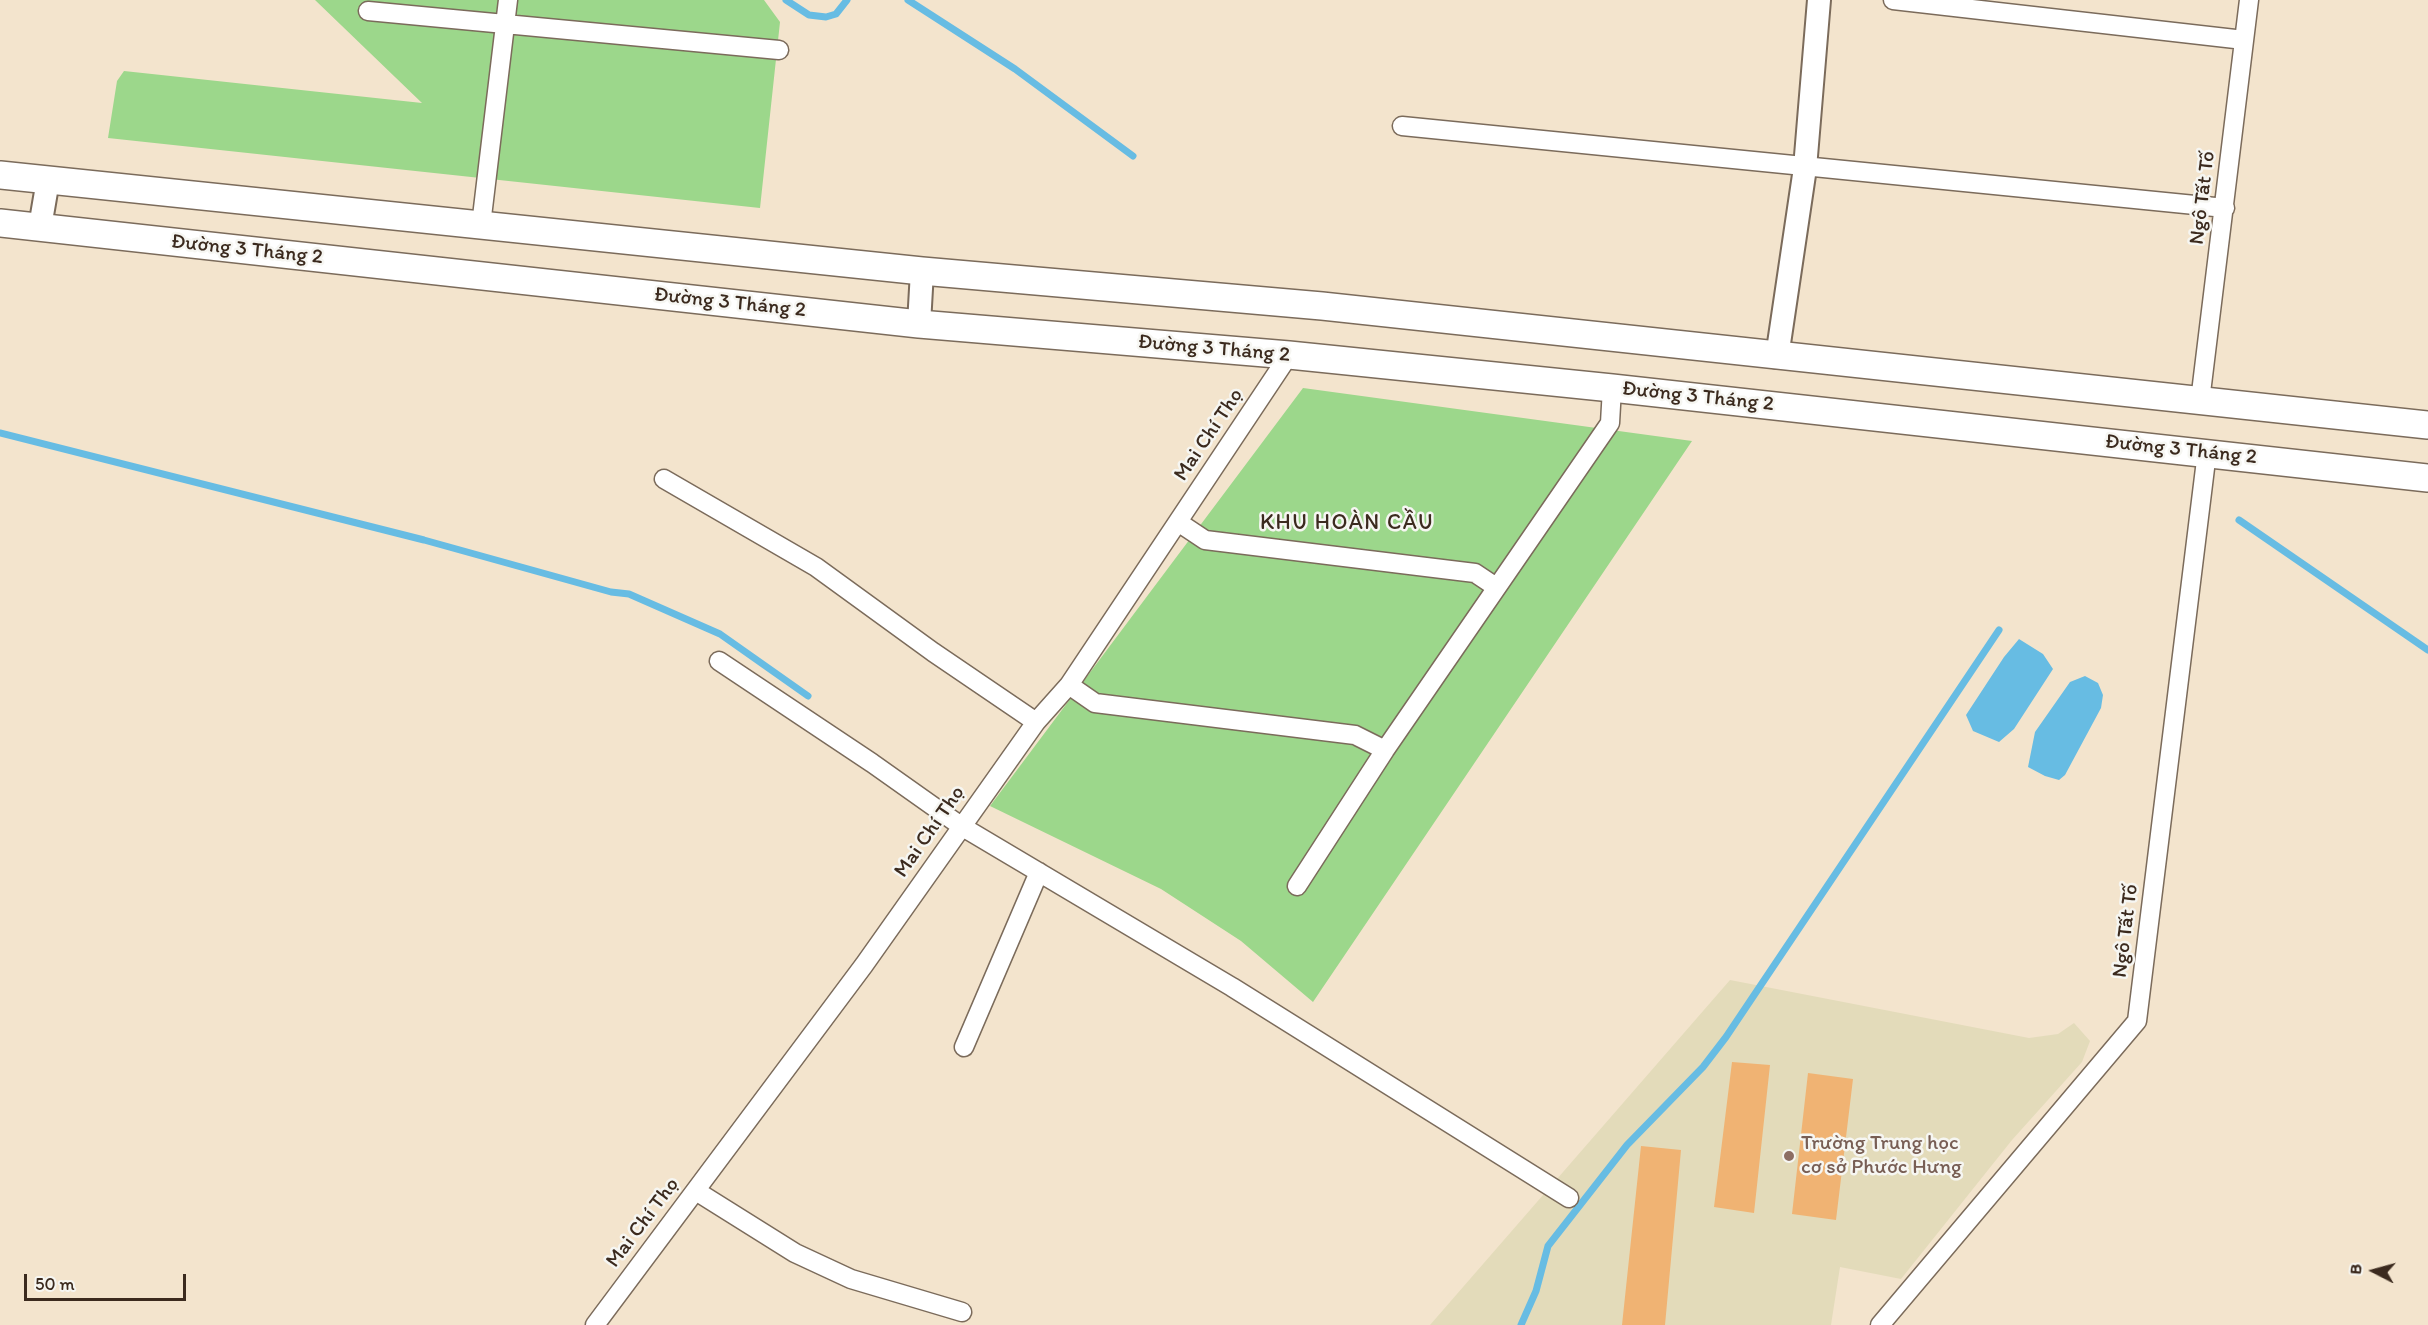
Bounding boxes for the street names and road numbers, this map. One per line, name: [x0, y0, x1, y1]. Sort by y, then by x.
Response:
street label: Ngô Tất Tố: [2185, 150, 2221, 246]
street label: Đường 3 Tháng 2: [170, 229, 324, 271]
street label: Đường 3 Tháng 2: [653, 282, 807, 324]
street label: Đường 3 Tháng 2: [1137, 330, 1291, 368]
street label: Đường 3 Tháng 2: [1621, 376, 1775, 418]
street label: Mai Chí Thọ: [1169, 384, 1249, 486]
street label: Đường 3 Tháng 2: [2104, 429, 2258, 471]
street label: Mai Chí Thọ: [889, 781, 971, 883]
street label: Ngô Tất Tố: [2108, 883, 2144, 979]
street label: Mai Chí Thọ: [601, 1173, 685, 1273]

